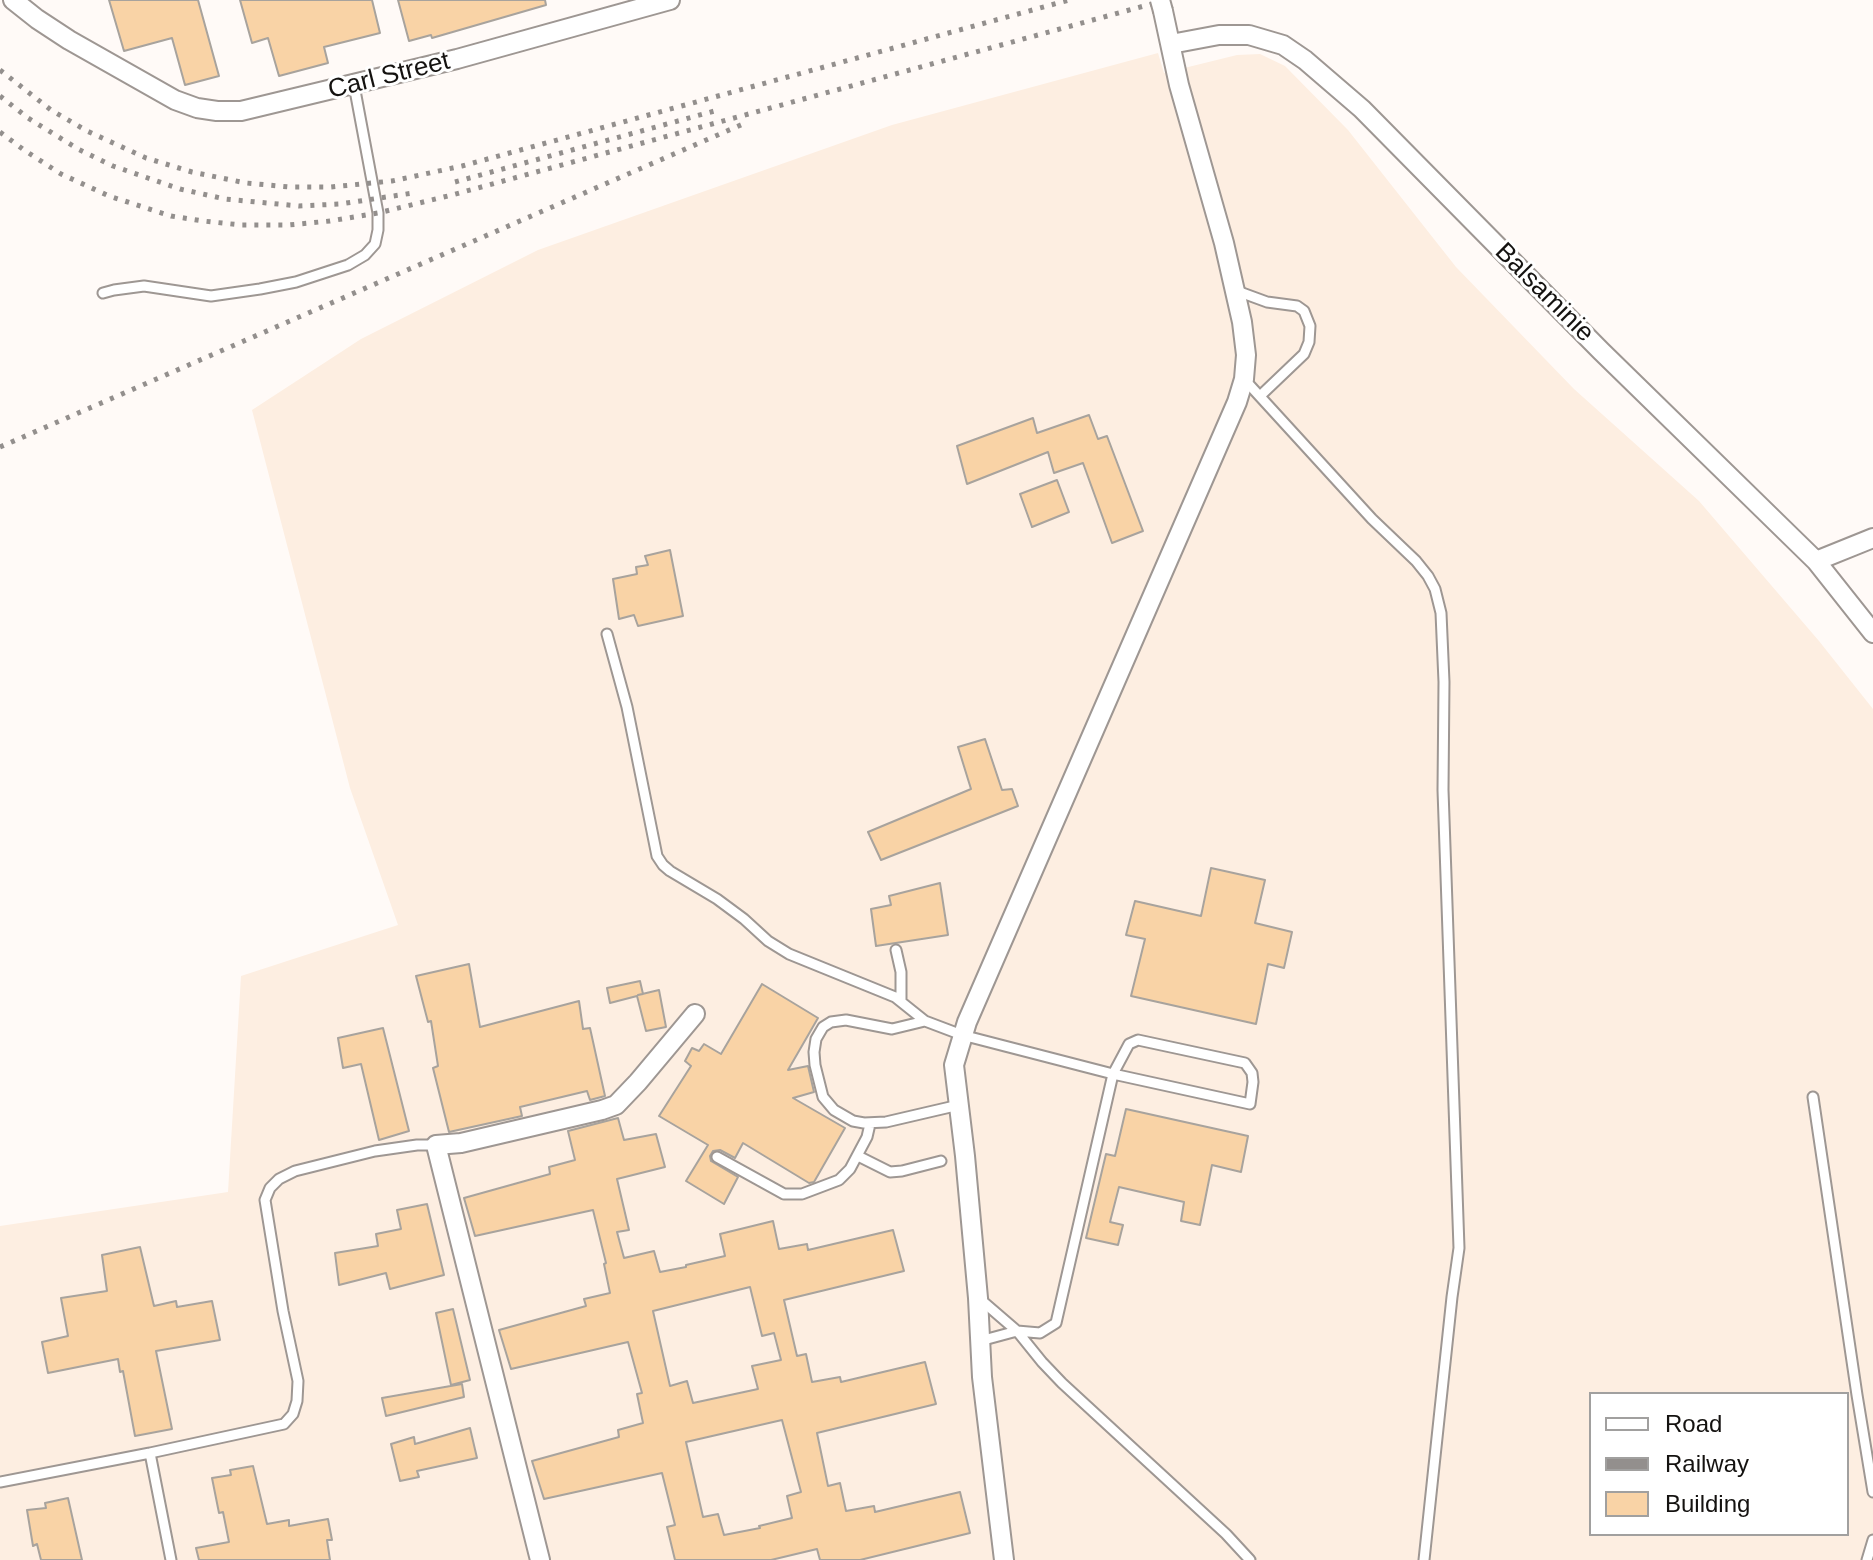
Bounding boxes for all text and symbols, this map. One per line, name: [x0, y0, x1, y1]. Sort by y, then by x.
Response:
street label: Carl Street: [325, 46, 453, 106]
street label: Balsaminie: [1488, 237, 1600, 349]
legend: [1589, 1392, 1849, 1536]
text: Road: [1665, 1410, 1722, 1437]
text: Railway: [1665, 1450, 1749, 1477]
text: Building: [1665, 1490, 1750, 1517]

